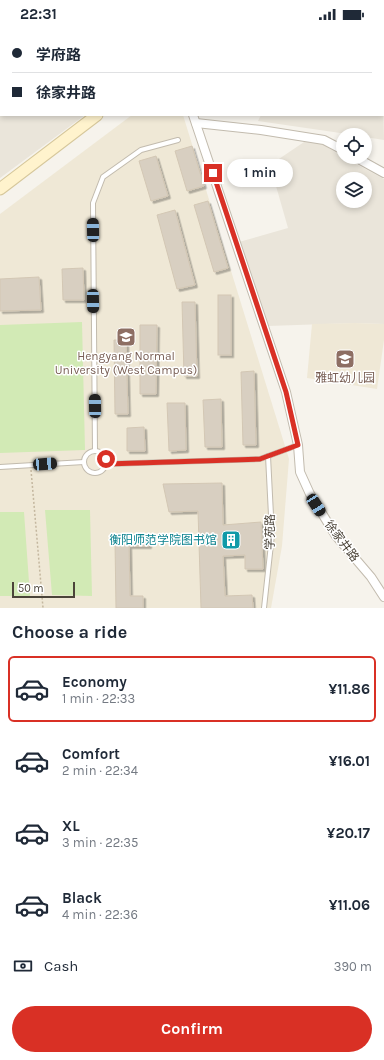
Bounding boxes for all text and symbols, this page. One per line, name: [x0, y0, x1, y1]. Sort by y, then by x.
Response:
text: 22:31: [20, 5, 57, 23]
text: 学府路: [36, 46, 81, 64]
text: 徐家井路: [36, 84, 96, 102]
map controls: [336, 128, 372, 208]
button: locate: [336, 128, 372, 164]
callout: 1 min: [227, 159, 293, 187]
route end: [204, 164, 222, 182]
text: 1 min: [244, 165, 276, 180]
button: layers: [336, 172, 372, 208]
car: [87, 218, 99, 242]
car: [87, 289, 99, 313]
school or university icon: Hengyang Normal University (West Campus): [115, 326, 137, 348]
school or university icon: 雅虹幼儿园: [334, 348, 356, 370]
place label: Hengyang Normal University (West Campus): [55, 349, 197, 377]
place label: 雅虹幼儿园: [315, 371, 375, 385]
car: [89, 394, 101, 418]
route start: [97, 450, 115, 468]
car: [33, 457, 57, 471]
car: [304, 492, 328, 518]
street label: 学苑路: [263, 514, 277, 550]
street label: 徐家井路: [322, 518, 362, 564]
building icon: 衡阳师范学院图书馆: [220, 529, 242, 551]
place label: 衡阳师范学院图书馆: [109, 533, 217, 547]
scale bar: [12, 580, 75, 599]
text: 50 m: [18, 582, 44, 595]
text: Choose a ride: [12, 621, 127, 643]
icon: car: [14, 671, 50, 707]
text: Economy: [62, 673, 127, 691]
text: ¥11.86: [328, 680, 370, 698]
text: 1 min · 22:33: [62, 691, 135, 706]
icon: car: [14, 743, 50, 779]
text: Comfort: [62, 745, 120, 763]
text: ¥16.01: [329, 752, 370, 770]
text: 2 min · 22:34: [62, 763, 138, 778]
icon: car: [14, 815, 50, 851]
text: XL: [62, 817, 80, 835]
text: ¥20.17: [327, 824, 370, 842]
text: 3 min · 22:35: [62, 835, 138, 850]
icon: car: [14, 887, 50, 923]
text: Black: [62, 889, 102, 907]
text: ¥11.06: [329, 896, 370, 914]
text: 4 min · 22:36: [62, 907, 138, 922]
icon: cash: [12, 955, 34, 977]
text: Cash: [44, 957, 78, 975]
text: 390 m: [334, 959, 372, 974]
button: Confirm: [12, 1006, 372, 1052]

